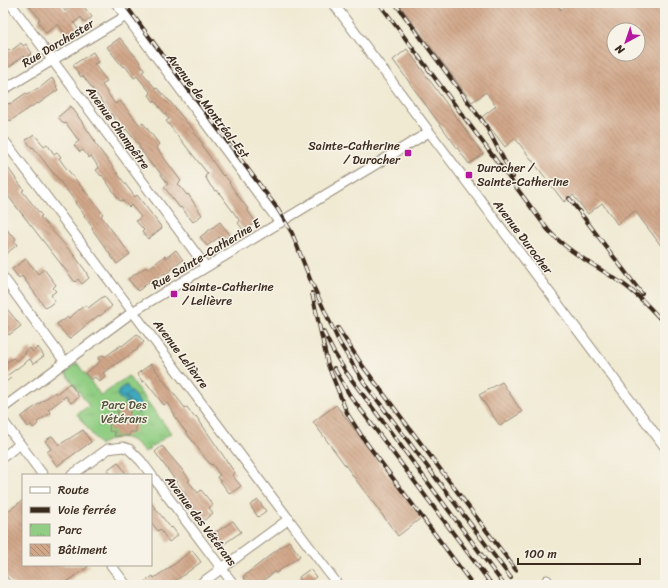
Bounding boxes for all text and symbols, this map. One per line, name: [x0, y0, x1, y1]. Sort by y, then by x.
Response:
street label: Rue Dorchester: [17, 12, 99, 73]
north arrow: [606, 22, 646, 62]
text: N: [611, 39, 630, 60]
street label: Avenue de Montréal-Est: [160, 48, 256, 165]
street label: Avenue Champêtre: [79, 81, 156, 174]
place label: Sainte-Catherine / Durocher: [308, 135, 401, 171]
marker: Sainte-Catherine / Durocher: [403, 148, 413, 158]
place label: Durocher / Sainte-Catherine: [477, 157, 569, 193]
marker: Durocher / Sainte-Catherine: [464, 170, 474, 180]
street label: Avenue Durocher: [487, 194, 559, 280]
street label: Rue Sainte-Catherine E: [147, 212, 266, 295]
place label: Sainte-Catherine / Lelièvre: [182, 276, 274, 312]
marker: Sainte-Catherine / Lelièvre: [169, 289, 179, 299]
street label: Avenue Lelièvre: [147, 314, 215, 394]
park label: Parc Des Vétérans: [101, 394, 148, 430]
street label: Avenue des Vétérans: [159, 470, 243, 572]
legend: [22, 474, 152, 566]
text: Route: [58, 479, 89, 501]
text: Voie ferrée: [58, 499, 116, 521]
text: Parc: [58, 519, 82, 541]
text: Bâtiment: [58, 539, 107, 561]
scale bar: [518, 540, 640, 566]
text: 100 m: [524, 543, 557, 565]

